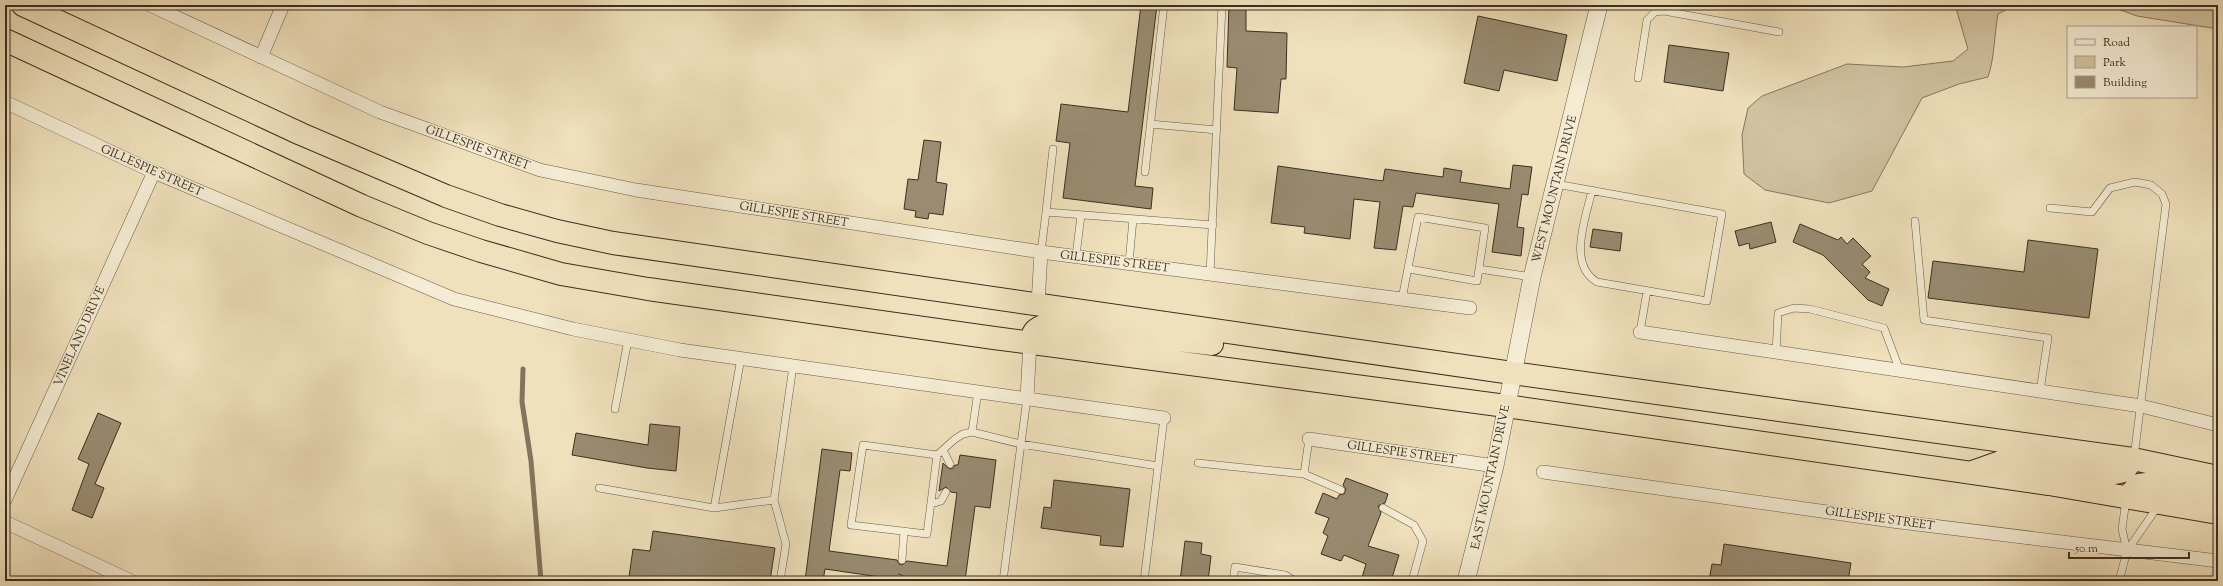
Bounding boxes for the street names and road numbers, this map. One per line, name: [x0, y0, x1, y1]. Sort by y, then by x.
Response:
street label: WEST MOUNTAIN DRIVE: [1528, 113, 1582, 265]
street label: GILLESPIE STREET: [423, 121, 533, 175]
street label: GILLESPIE STREET: [98, 140, 206, 202]
street label: GILLESPIE STREET: [738, 197, 850, 233]
street label: GILLESPIE STREET: [1059, 246, 1171, 278]
street label: VINELAND DRIVE: [50, 283, 110, 389]
street label: EAST MOUNTAIN DRIVE: [1467, 402, 1515, 551]
street label: GILLESPIE STREET: [1346, 436, 1458, 470]
street label: GILLESPIE STREET: [1824, 502, 1936, 536]

